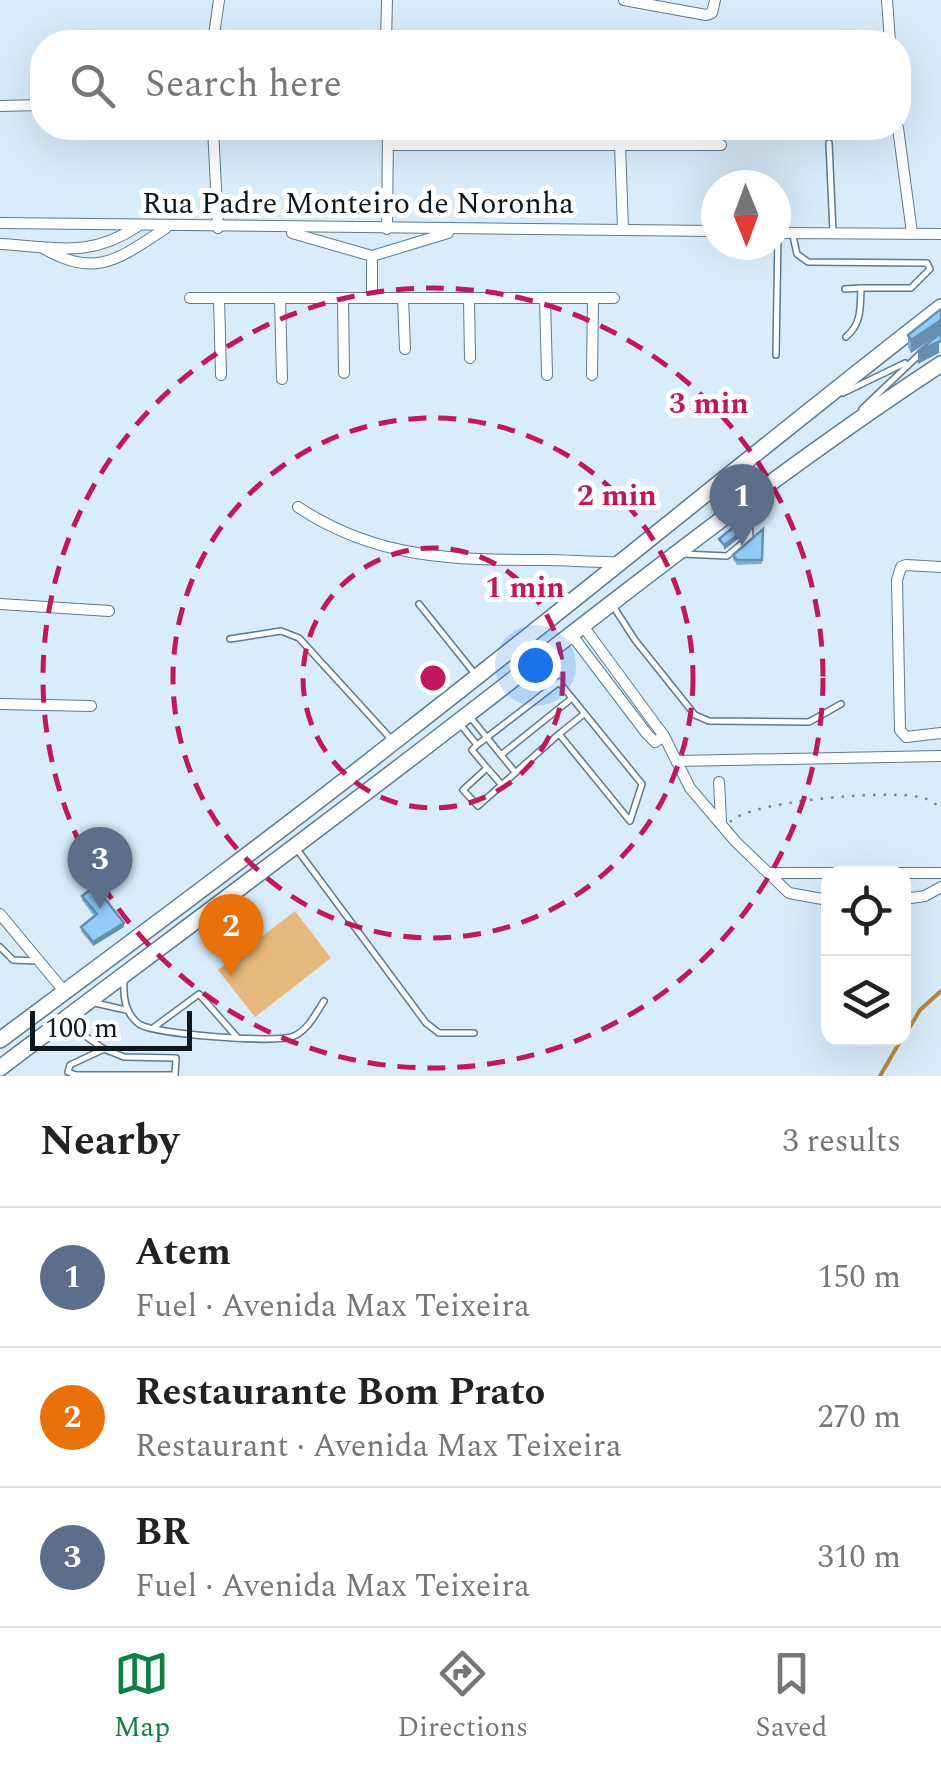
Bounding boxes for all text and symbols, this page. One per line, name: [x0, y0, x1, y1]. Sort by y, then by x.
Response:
search box: [30, 30, 911, 140]
text: Search here: [145, 56, 342, 114]
icon: search: [65, 58, 120, 113]
north arrow: [701, 170, 791, 260]
street label: Rua Padre Monteiro de Noronha: [142, 181, 574, 227]
text: 3 min: [669, 381, 749, 427]
pin: 1: [710, 464, 774, 546]
text: 2 min: [577, 473, 657, 519]
text: 1 min: [485, 565, 565, 611]
your location: [510, 640, 561, 691]
centre of rings: [415, 660, 451, 696]
pin: 3: [68, 826, 132, 909]
map controls: [821, 866, 911, 1046]
button: locate: [821, 866, 911, 956]
pin: 2: [198, 894, 264, 976]
button: layers: [821, 956, 911, 1046]
scale bar: [30, 1006, 192, 1050]
text: 100 m: [45, 1007, 118, 1050]
text: Nearby: [40, 1110, 179, 1173]
text: 3 results: [782, 1117, 901, 1166]
text: Atem: [135, 1224, 231, 1282]
text: 1: [64, 1253, 81, 1302]
text: 150 m: [817, 1253, 901, 1302]
text: Fuel · Avenida Max Teixeira: [135, 1282, 530, 1331]
text: Restaurante Bom Prato: [135, 1364, 545, 1422]
text: 2: [64, 1393, 81, 1442]
text: 270 m: [817, 1393, 901, 1442]
text: Restaurant · Avenida Max Teixeira: [135, 1422, 622, 1471]
text: BR: [135, 1504, 189, 1562]
text: 3: [64, 1533, 81, 1582]
text: 310 m: [817, 1533, 901, 1582]
text: Fuel · Avenida Max Teixeira: [135, 1562, 530, 1611]
tab: Map: [114, 1646, 170, 1749]
tab: Directions: [397, 1646, 528, 1749]
tab: Saved: [756, 1646, 827, 1749]

